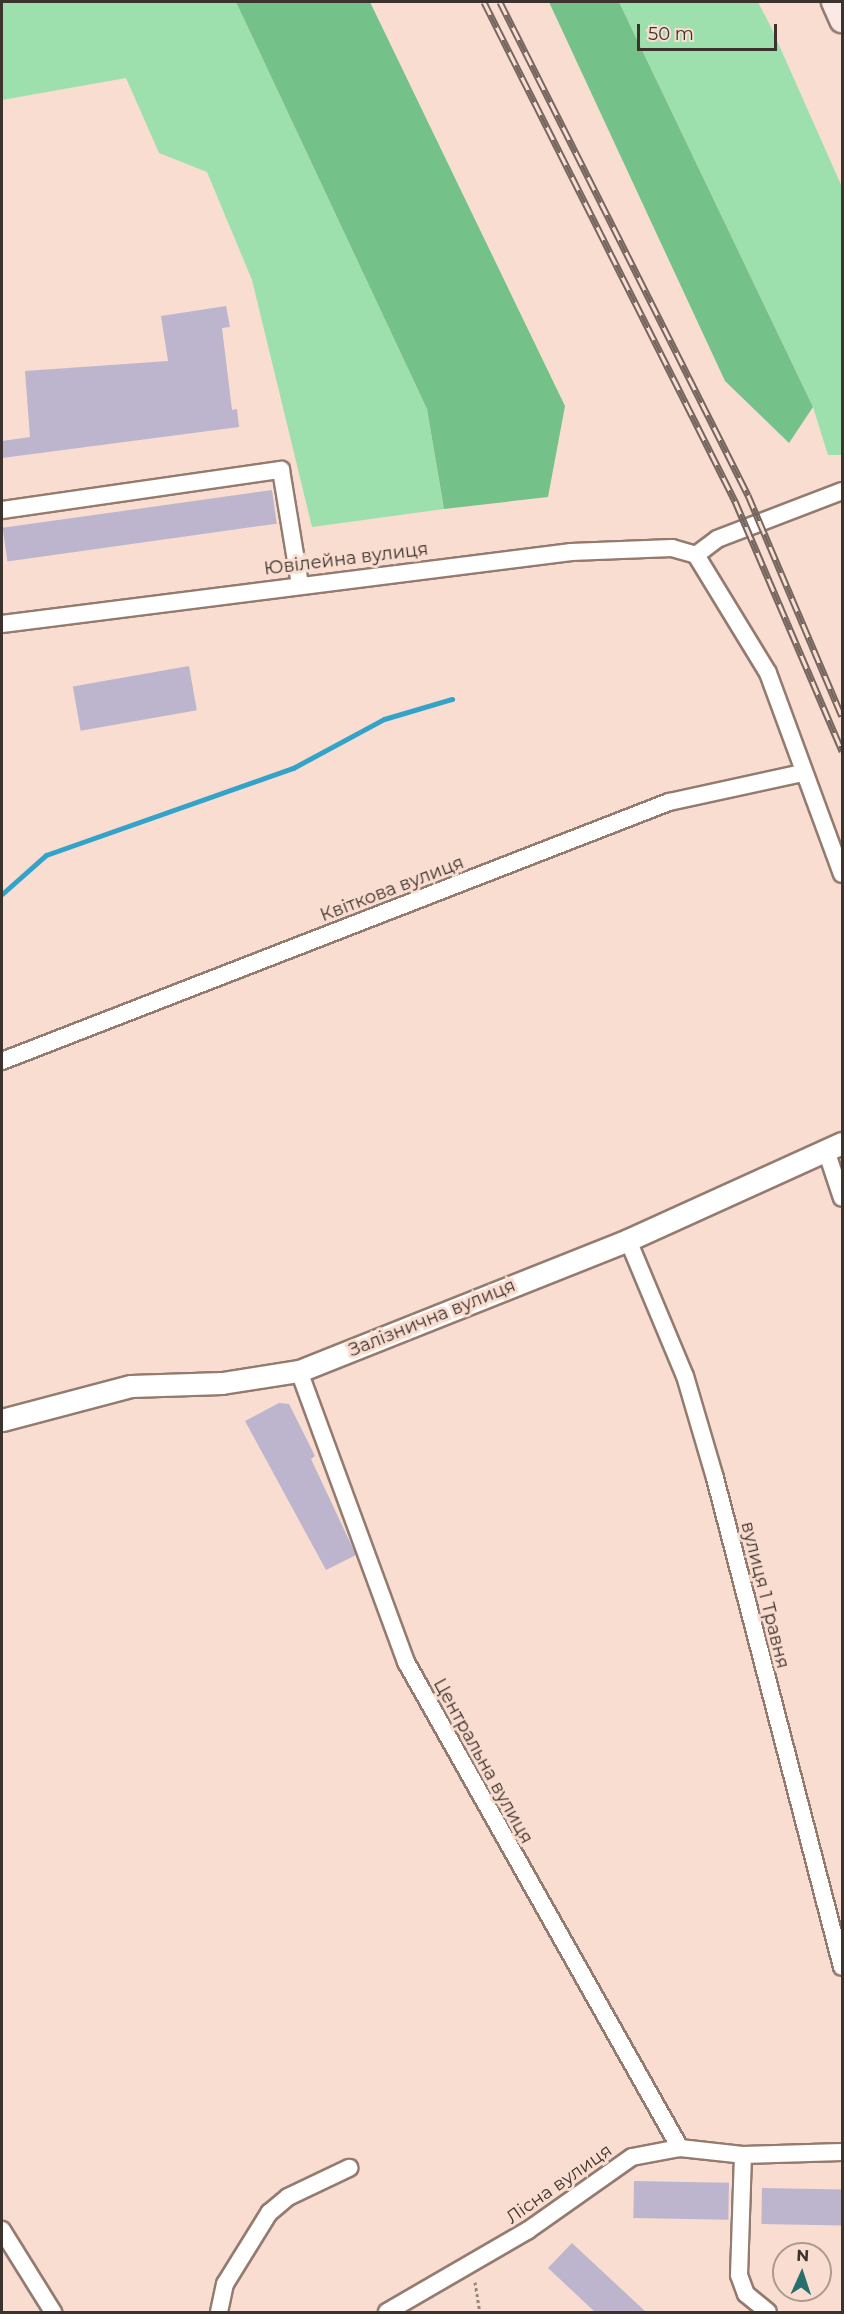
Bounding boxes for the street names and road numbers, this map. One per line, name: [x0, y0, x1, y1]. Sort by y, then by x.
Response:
street label: Ювілейна вулиця: [263, 538, 429, 580]
street label: Квіткова вулиця: [317, 852, 467, 926]
street label: Залізнична вулиця: [346, 1275, 518, 1361]
street label: вулиця 1 Травня: [736, 1519, 794, 1671]
street label: Центральна вулиця: [429, 1675, 537, 1847]
street label: Лісна вулиця: [502, 2140, 616, 2228]

